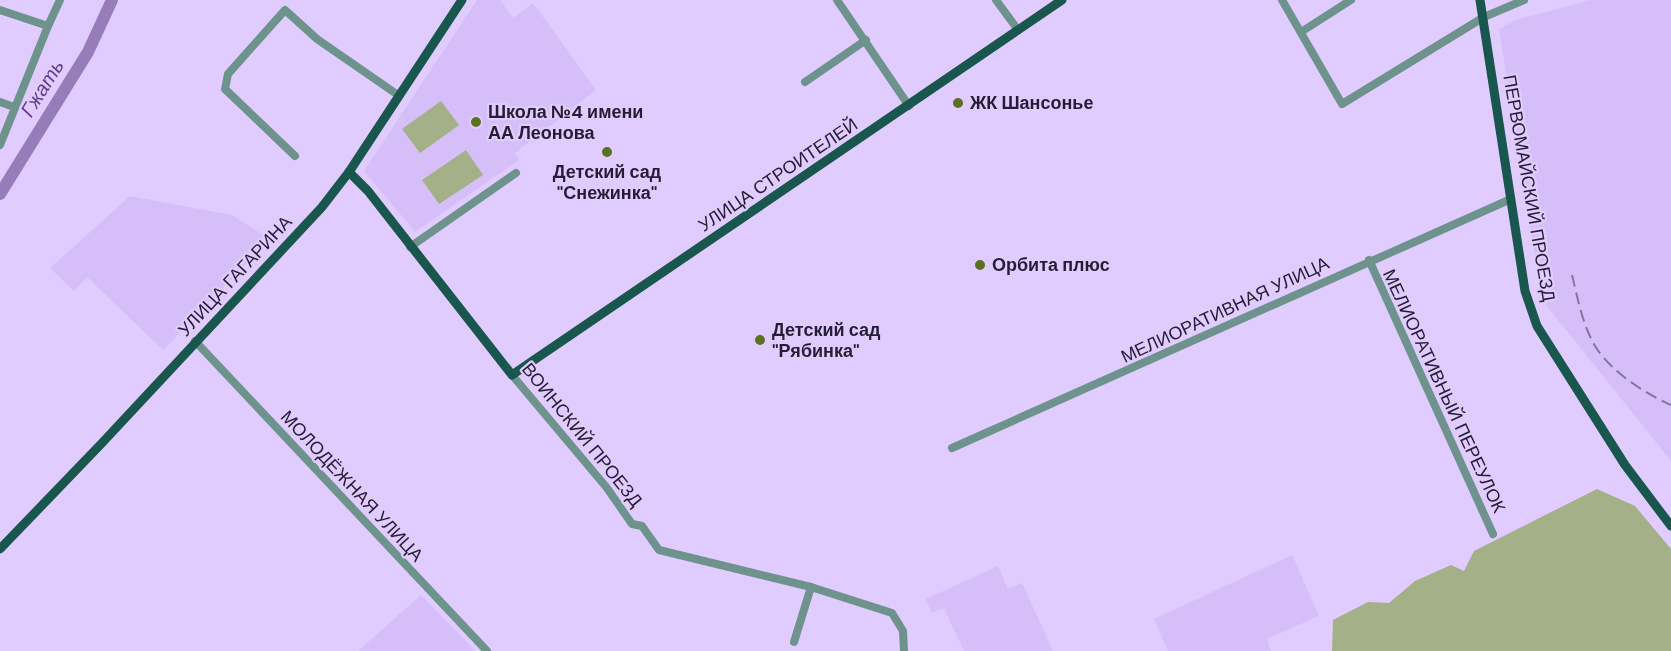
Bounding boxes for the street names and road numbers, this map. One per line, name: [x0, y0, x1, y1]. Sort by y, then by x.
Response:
street label: ПЕРВОМАЙСКИЙ ПРОЕЗД: [1497, 73, 1561, 303]
street label: УЛИЦА СТРОИТЕЛЕЙ: [694, 113, 862, 237]
street label: УЛИЦА ГАГАРИНА: [173, 210, 297, 342]
street label: МЕЛИОРАТИВНАЯ УЛИЦА: [1117, 251, 1333, 369]
street label: МЕЛИОРАТИВНЫЙ ПЕРЕУЛОК: [1377, 265, 1511, 517]
street label: ВОИНСКИЙ ПРОЕЗД: [516, 358, 648, 512]
street label: МОЛОДЁЖНАЯ УЛИЦА: [275, 405, 429, 567]

